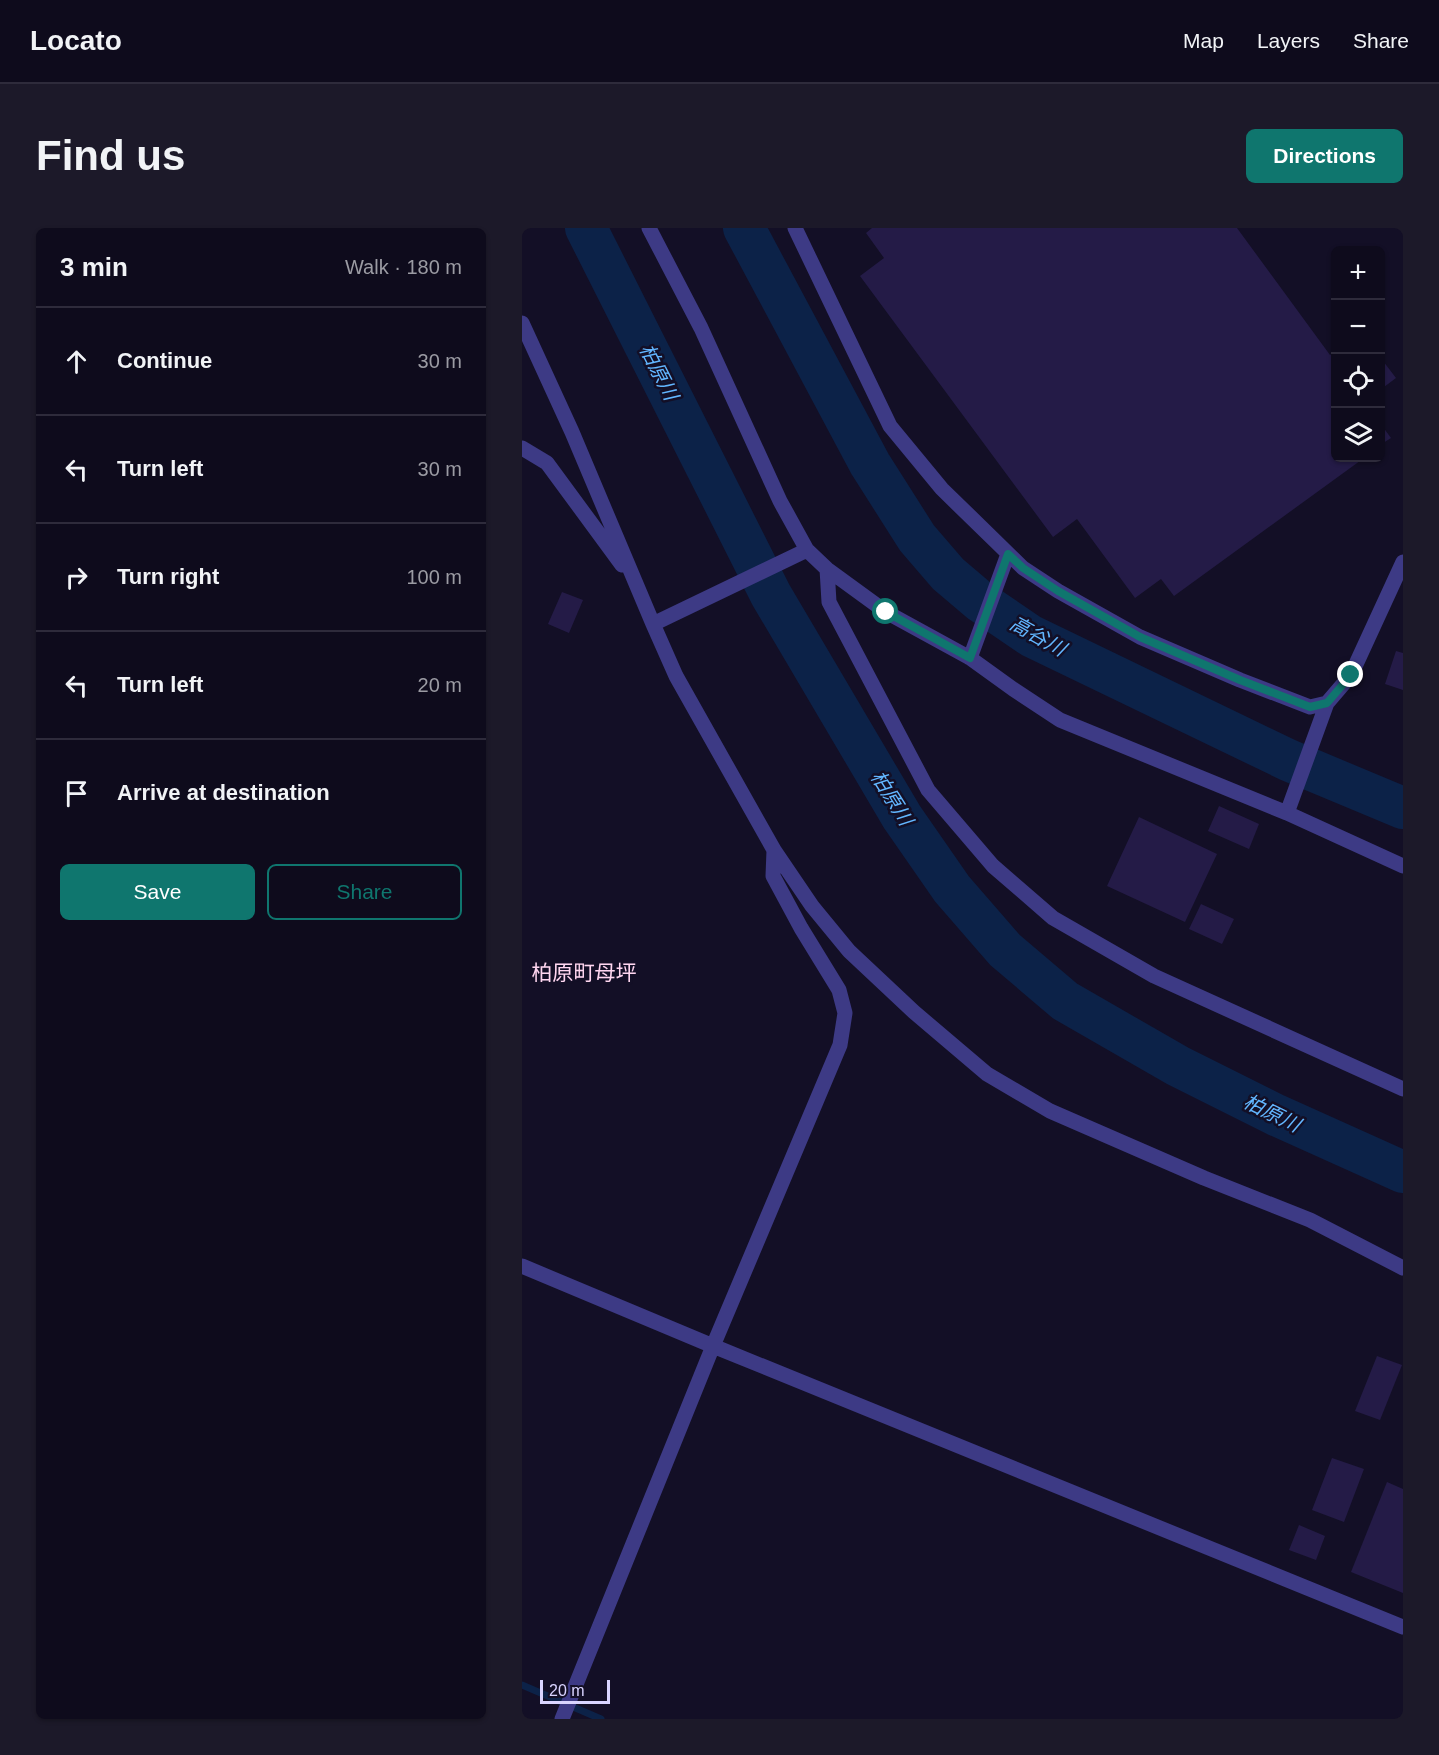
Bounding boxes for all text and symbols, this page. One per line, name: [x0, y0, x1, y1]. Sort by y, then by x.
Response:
text: Locato: [30, 25, 122, 56]
text: Map: [1183, 29, 1224, 52]
text: Layers: [1257, 29, 1320, 52]
text: Share: [1353, 29, 1409, 52]
button: Directions: [1246, 129, 1403, 183]
text: Find us: [36, 132, 185, 179]
map controls: [1331, 246, 1385, 462]
button: +: [1331, 246, 1385, 300]
text: 3 min: [60, 252, 128, 282]
text: Walk · 180 m: [345, 256, 462, 278]
button: −: [1331, 300, 1385, 354]
water label: 柏原川: [636, 340, 683, 406]
icon: ahead: [60, 345, 93, 378]
text: Continue: [117, 348, 212, 373]
text: 30 m: [418, 350, 462, 372]
button: locate: [1331, 354, 1385, 408]
button: layers: [1331, 408, 1385, 462]
icon: left: [60, 453, 93, 486]
text: Turn left: [117, 456, 203, 481]
text: 30 m: [418, 458, 462, 480]
icon: right: [60, 561, 93, 594]
text: Turn right: [117, 564, 219, 589]
text: 100 m: [406, 566, 462, 588]
route start: [872, 598, 898, 624]
water label: 高谷川: [1006, 612, 1071, 661]
route end: [1337, 661, 1363, 687]
icon: left: [60, 669, 93, 702]
text: Turn left: [117, 672, 203, 697]
text: 20 m: [418, 674, 462, 696]
water label: 柏原川: [867, 767, 918, 831]
icon: arrive: [60, 777, 93, 810]
text: Arrive at destination: [117, 780, 330, 805]
button: Save: [60, 864, 255, 920]
button: Share: [267, 864, 462, 920]
district label: 柏原町母坪: [532, 961, 637, 984]
water label: 柏原川: [1240, 1090, 1306, 1137]
scale bar: [540, 1677, 610, 1704]
text: 20 m: [549, 1682, 585, 1699]

